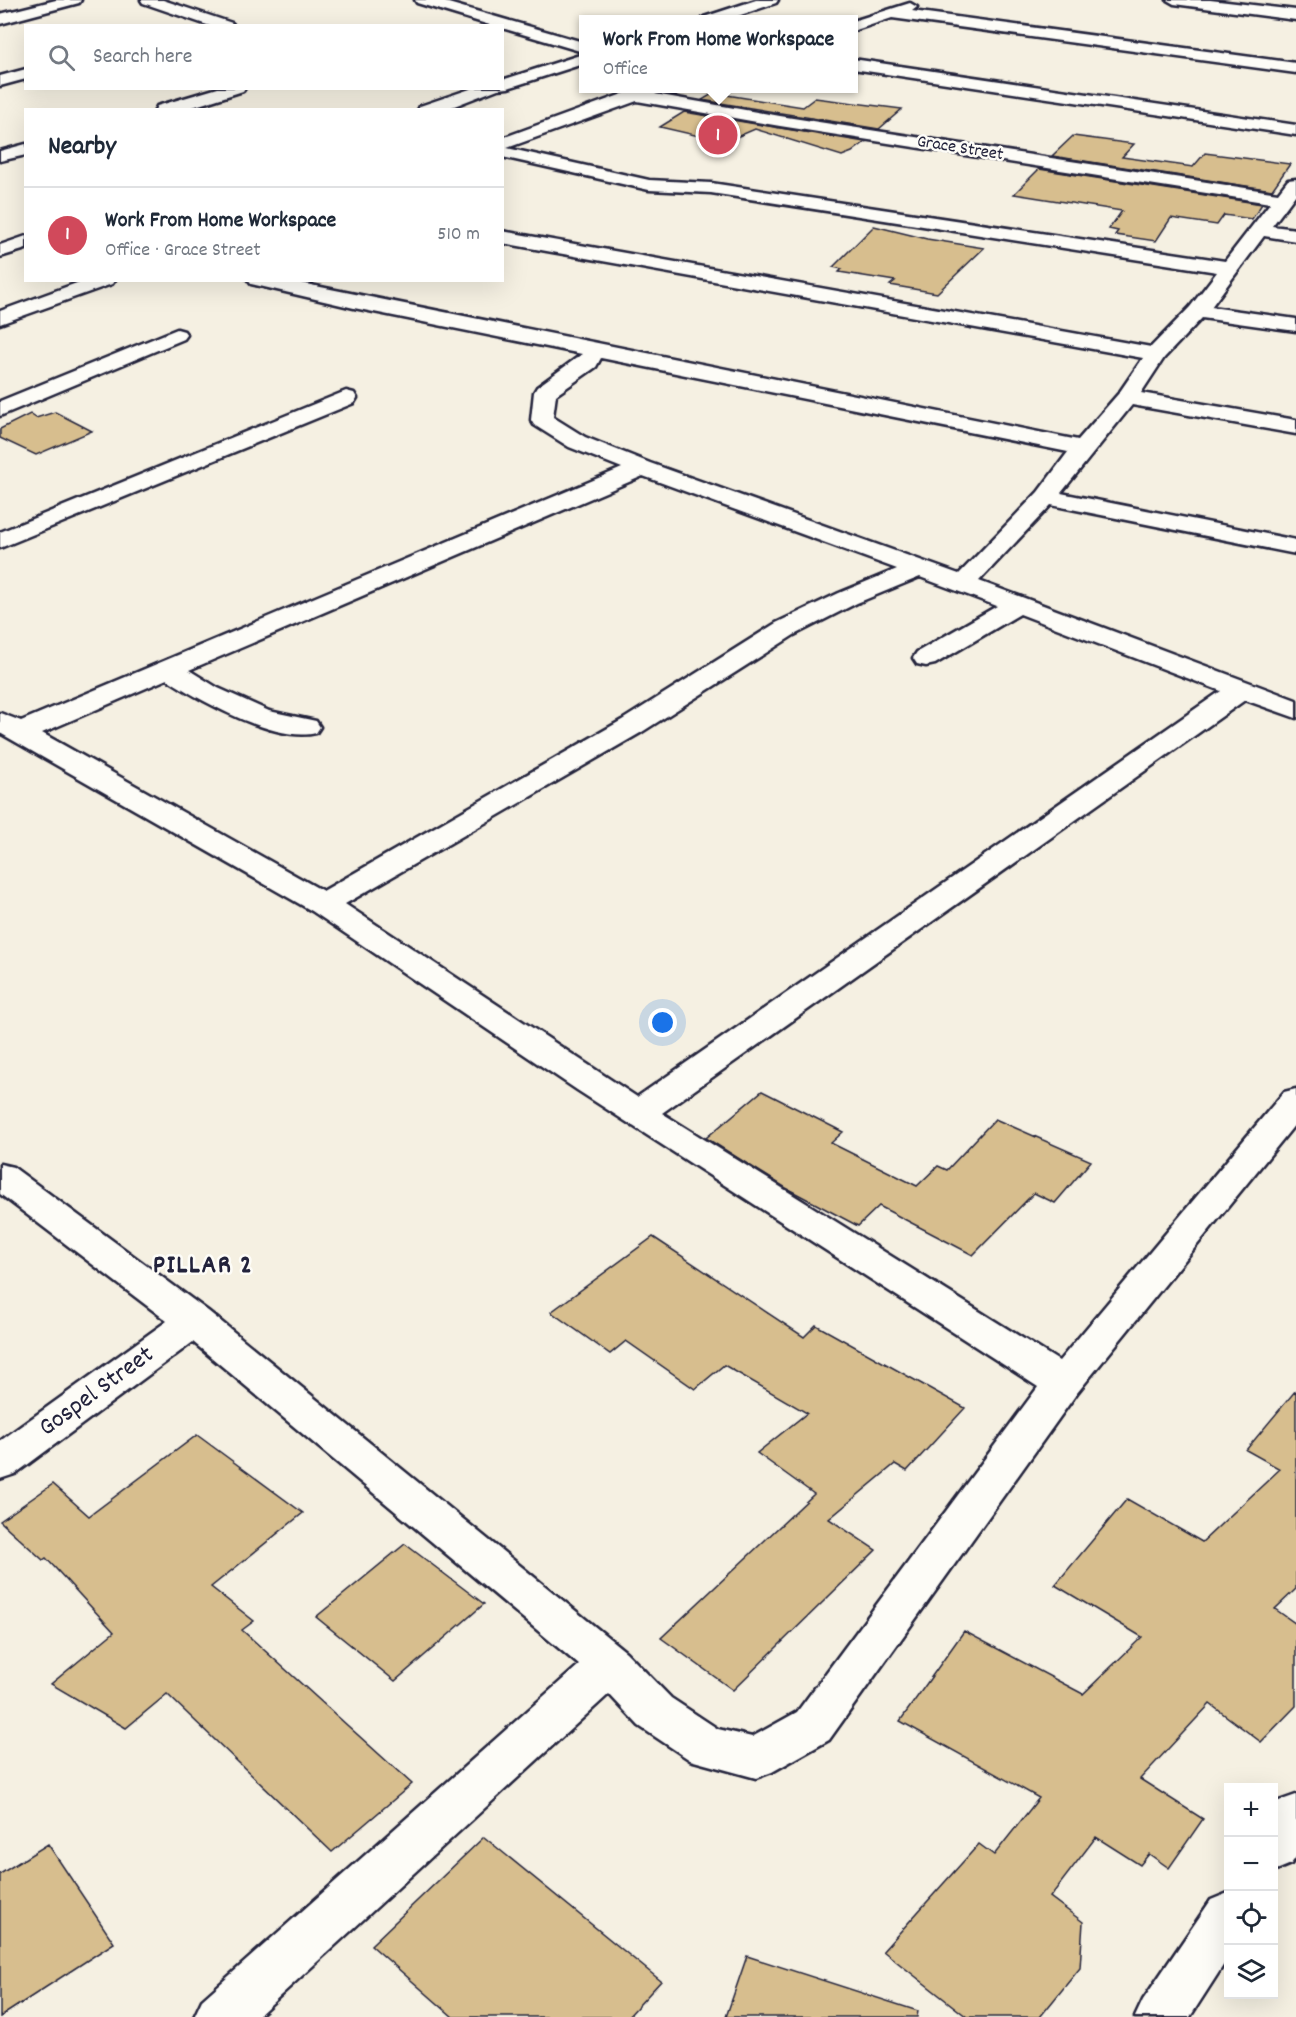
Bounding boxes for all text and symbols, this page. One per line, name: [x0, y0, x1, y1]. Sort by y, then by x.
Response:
popup: [579, 15, 858, 93]
search box: [24, 24, 504, 90]
text: Work From Home Workspace: [603, 25, 834, 56]
icon: search: [45, 41, 78, 74]
text: Search here: [93, 42, 192, 73]
text: Office: [603, 56, 648, 84]
pin: 1: [698, 112, 738, 158]
text: Nearby: [48, 129, 116, 166]
street label: Grace Street: [915, 130, 1005, 168]
text: Work From Home Workspace: [105, 206, 336, 237]
text: 1: [65, 221, 70, 249]
text: 510 m: [437, 221, 480, 249]
text: Office · Grace Street: [105, 237, 261, 265]
your location: [648, 1008, 677, 1037]
district label: PILLAR 2: [153, 1247, 253, 1286]
street label: Gospel Street: [32, 1337, 163, 1446]
map controls: [1224, 1783, 1278, 1999]
button: +: [1224, 1783, 1278, 1837]
button: −: [1224, 1837, 1278, 1891]
button: locate: [1224, 1891, 1278, 1945]
button: layers: [1224, 1945, 1278, 1999]

